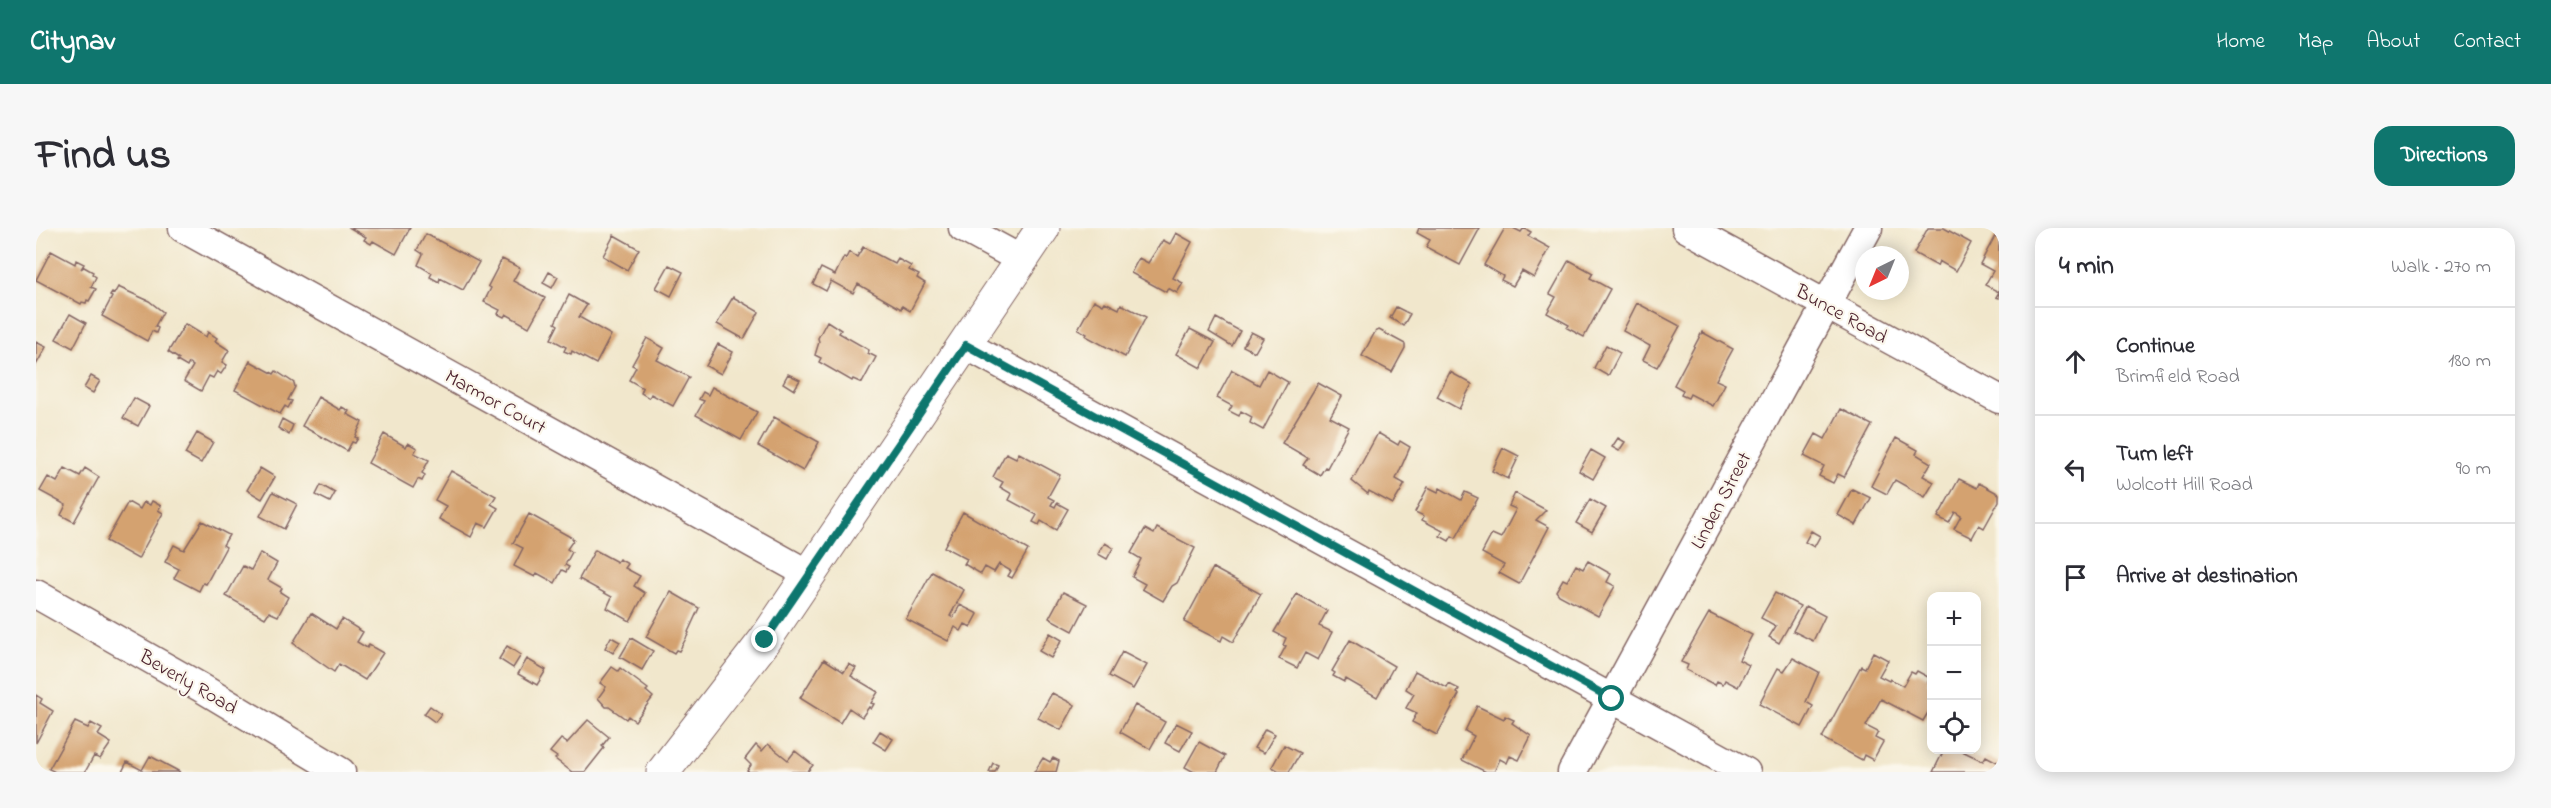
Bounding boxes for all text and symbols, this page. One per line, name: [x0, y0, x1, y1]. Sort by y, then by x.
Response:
text: Citynav: [30, 22, 115, 63]
text: Home: [2216, 27, 2265, 57]
text: Map: [2298, 27, 2333, 57]
text: About: [2366, 27, 2420, 57]
text: Contact: [2453, 27, 2521, 57]
text: Find us: [36, 126, 171, 187]
button: Directions: [2374, 126, 2515, 186]
north arrow: [1855, 246, 1909, 300]
text: 4 min: [2059, 248, 2114, 286]
text: Walk · 270 m: [2391, 253, 2491, 282]
street label: Bunce Road: [1789, 278, 1892, 352]
text: Continue: [2116, 331, 2195, 363]
icon: ahead: [2059, 345, 2092, 378]
text: 180 m: [2448, 347, 2491, 376]
street label: Marmor Court: [439, 363, 551, 443]
text: Brimfield Road: [2116, 363, 2240, 392]
text: Turn left: [2116, 439, 2193, 471]
street label: Linden Street: [1684, 447, 1760, 555]
icon: left: [2059, 453, 2092, 486]
text: 90 m: [2456, 455, 2491, 484]
text: Wolcott Hill Road: [2116, 471, 2253, 500]
icon: arrive: [2059, 561, 2092, 594]
text: Arrive at destination: [2116, 561, 2298, 593]
map controls: [1927, 592, 1981, 754]
button: +: [1927, 592, 1981, 646]
route end: [751, 626, 777, 652]
street label: Beverly Road: [132, 643, 242, 723]
button: −: [1927, 646, 1981, 700]
route start: [1598, 685, 1624, 711]
button: locate: [1927, 700, 1981, 754]

